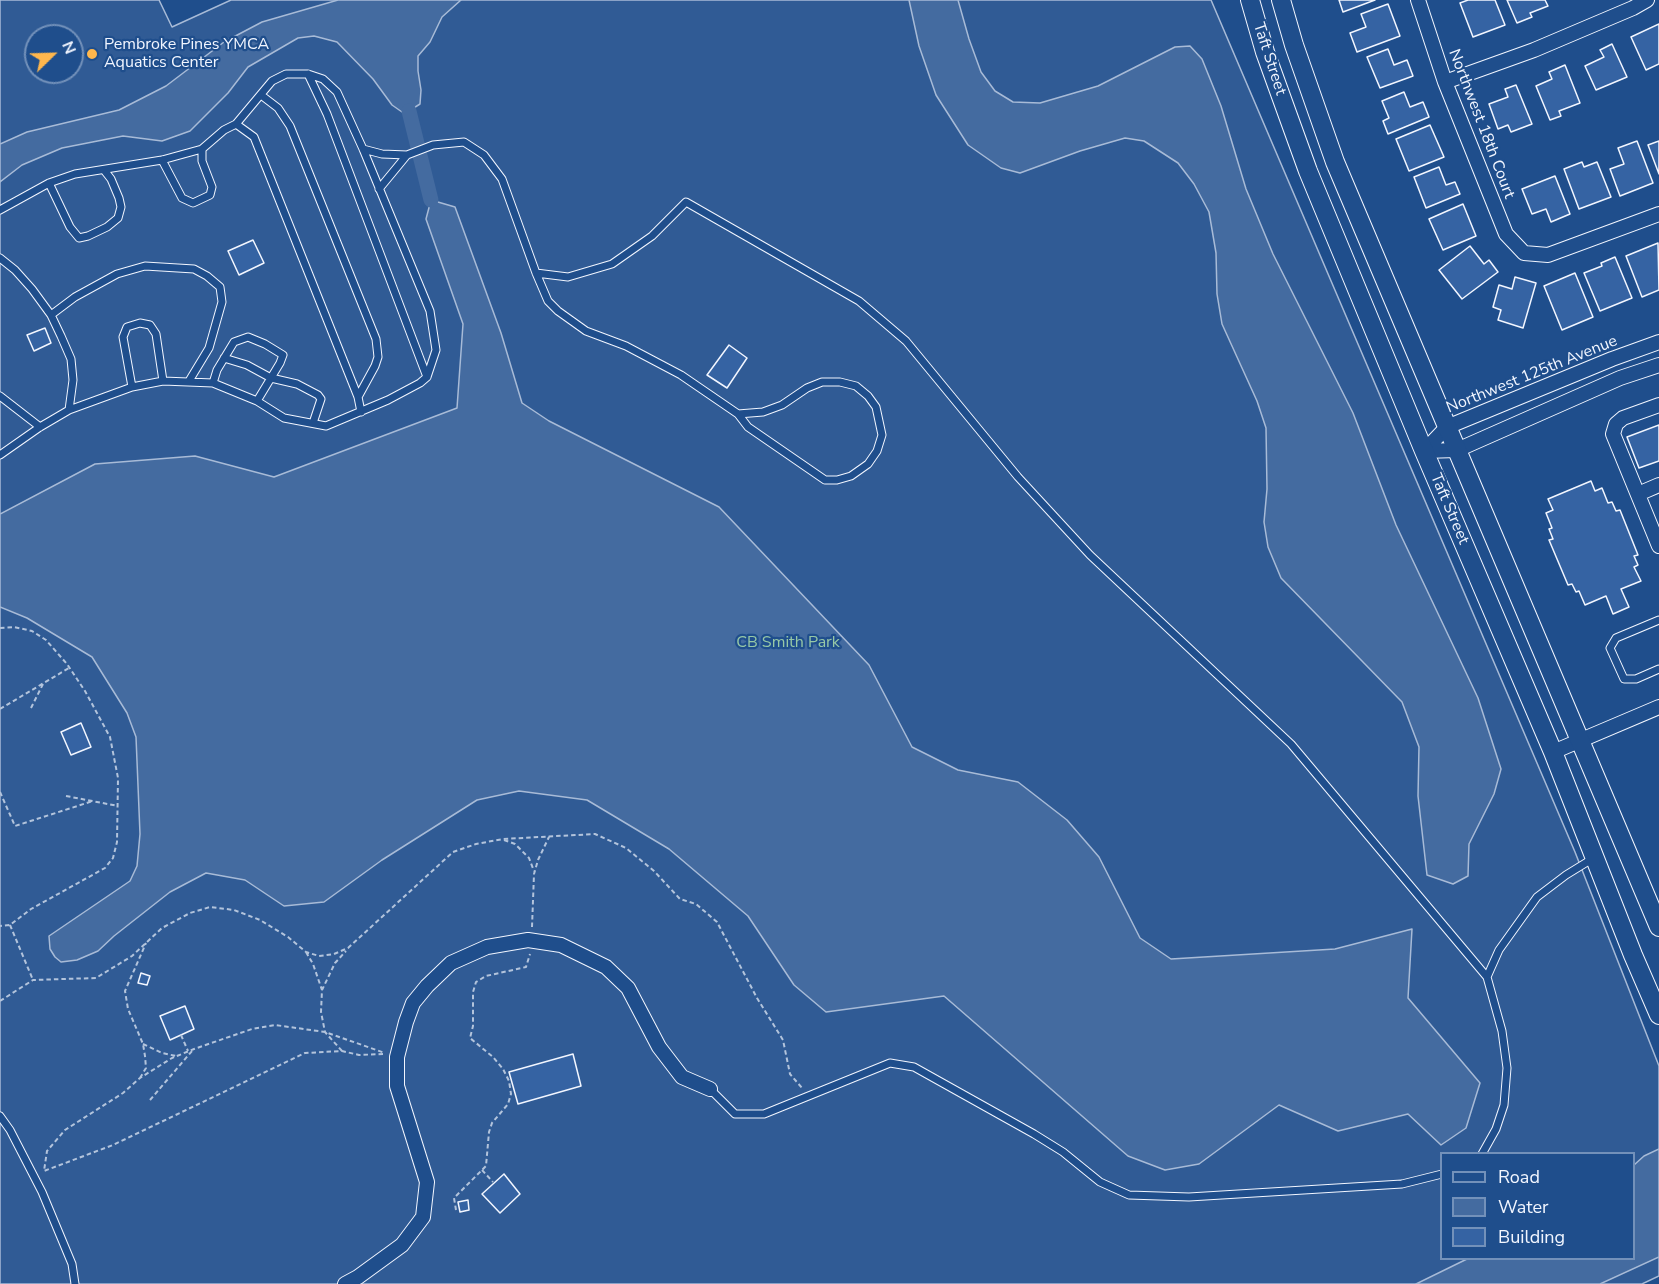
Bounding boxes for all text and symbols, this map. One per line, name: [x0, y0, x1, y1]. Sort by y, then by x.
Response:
street label: Taft Street: [1248, 20, 1290, 98]
north arrow: [24, 24, 84, 84]
place label: Pembroke Pines YMCA Aquatics Center: [104, 35, 269, 73]
text: N: [56, 38, 81, 58]
marker: Pembroke Pines YMCA Aquatics Center: [85, 47, 99, 61]
street label: Northwest 18th Court: [1444, 47, 1518, 201]
street label: Northwest 125th Avenue: [1444, 332, 1620, 418]
street label: Taft Street: [1425, 471, 1473, 547]
park label: CB Smith Park: [736, 633, 840, 653]
legend: [1440, 1152, 1635, 1260]
text: Road: [1498, 1165, 1540, 1189]
text: Water: [1498, 1195, 1549, 1219]
text: Building: [1498, 1225, 1565, 1249]

